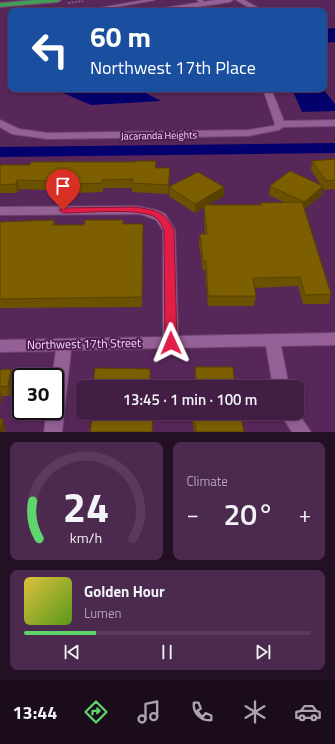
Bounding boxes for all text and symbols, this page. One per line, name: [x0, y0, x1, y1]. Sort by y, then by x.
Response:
text: 60 m: [90, 15, 151, 58]
icon: left: [24, 24, 76, 76]
text: Northwest 17th Place: [90, 54, 256, 81]
street label: Jacaranda Heights: [121, 127, 198, 144]
pin: [46, 169, 80, 210]
icon: arrive: [52, 175, 74, 197]
position arrow: [150, 322, 192, 364]
street label: Northwest 17th Street: [27, 333, 142, 354]
speed limit sign: 30: [12, 368, 64, 420]
text: 13:45 · 1 min · 100 m: [123, 388, 257, 411]
text: Climate: [187, 471, 228, 491]
text: 24: [63, 475, 110, 538]
text: 20°: [224, 491, 274, 537]
text: −: [187, 497, 199, 531]
text: +: [299, 497, 311, 531]
text: km/h: [70, 527, 102, 549]
text: Golden Hour: [84, 580, 165, 603]
text: Lumen: [84, 603, 121, 623]
icon: previous: [61, 641, 83, 663]
icon: pause: [156, 641, 178, 663]
icon: next: [252, 641, 274, 663]
icon: directions: [82, 698, 110, 726]
icon: music: [135, 698, 163, 726]
icon: phone: [188, 698, 216, 726]
icon: climate: [241, 698, 269, 726]
icon: car: [294, 698, 322, 726]
text: 13:44: [13, 699, 57, 726]

